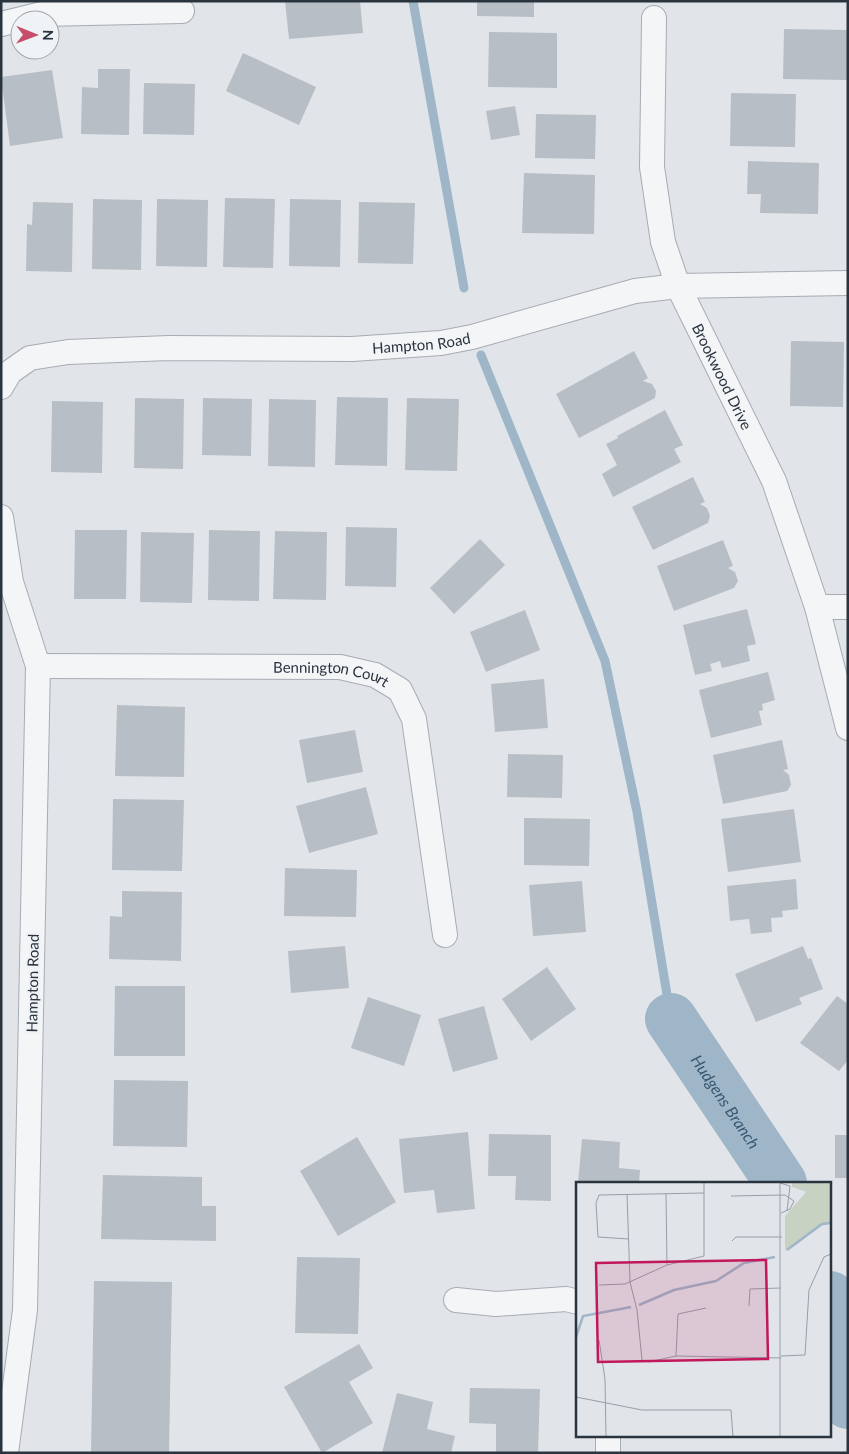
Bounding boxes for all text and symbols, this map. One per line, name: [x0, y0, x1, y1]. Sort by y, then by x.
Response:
north arrow: [10, 10, 60, 60]
text: N: [40, 30, 57, 41]
street label: Brookwood Drive: [689, 320, 756, 432]
street label: Hampton Road: [372, 329, 472, 357]
street label: Bennington Court: [273, 658, 393, 691]
street label: Hampton Road: [22, 934, 42, 1032]
water label: Hudgens Branch: [688, 1051, 764, 1152]
inset map: [576, 1182, 832, 1436]

